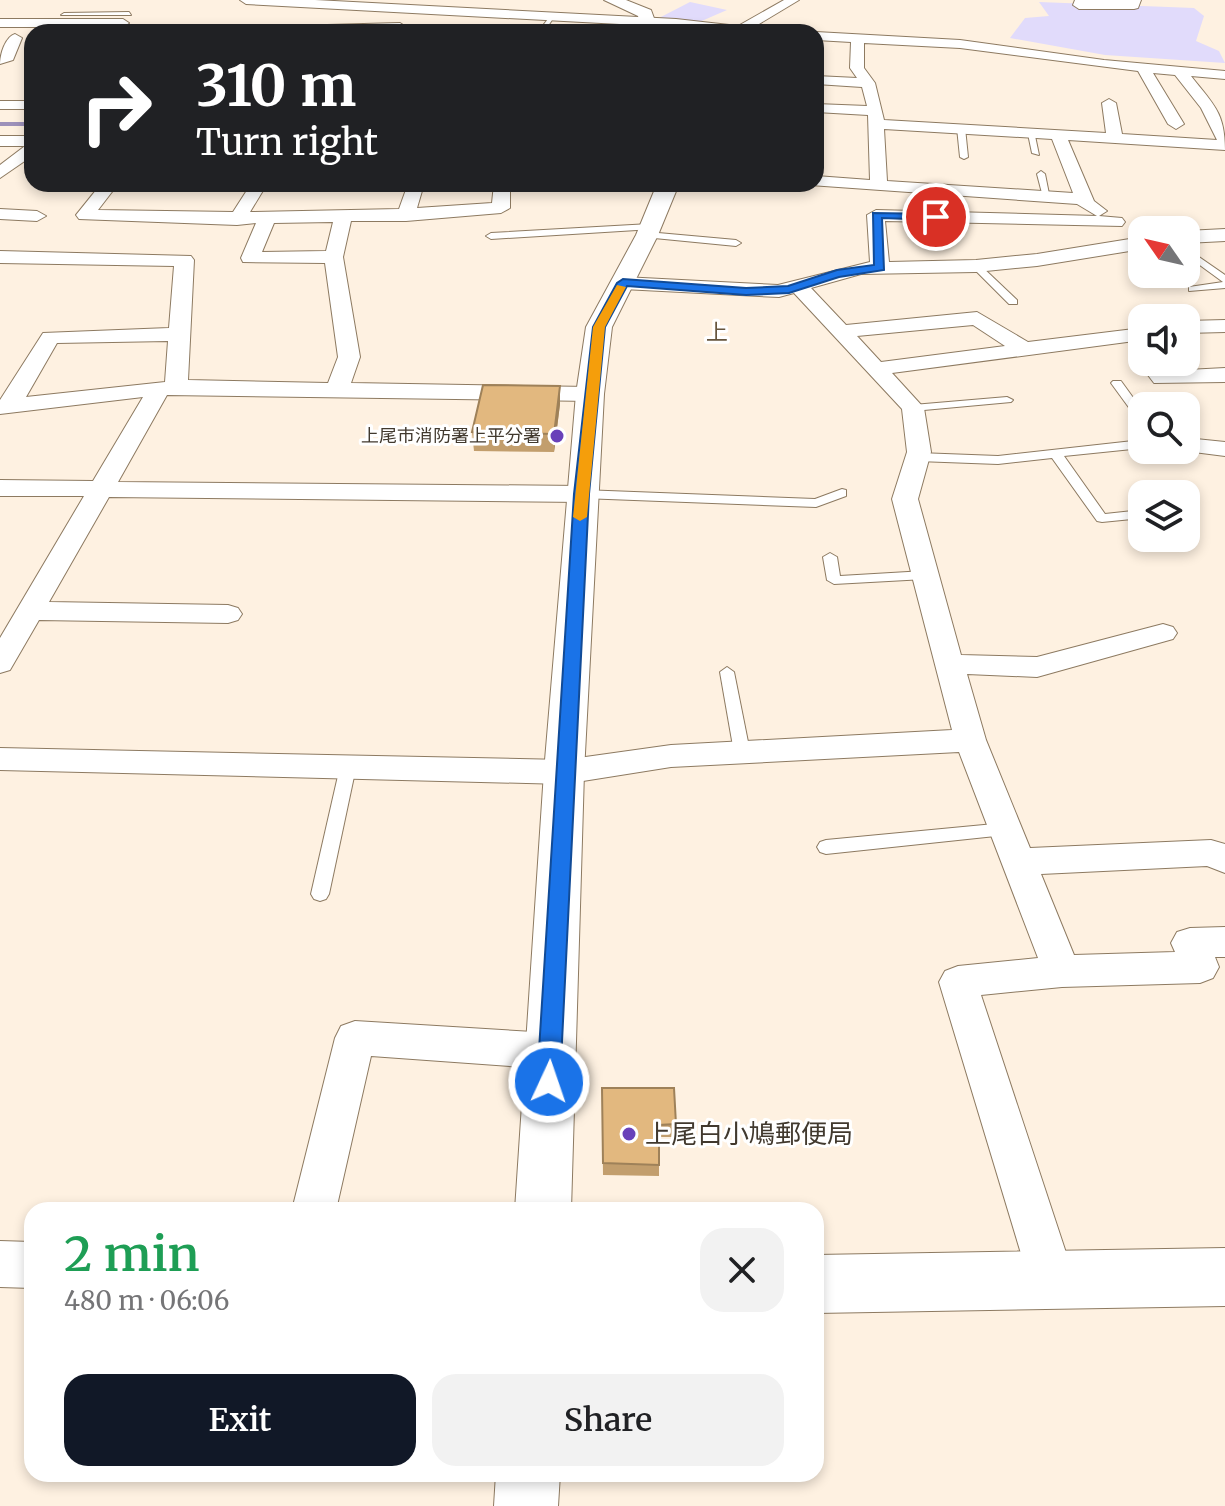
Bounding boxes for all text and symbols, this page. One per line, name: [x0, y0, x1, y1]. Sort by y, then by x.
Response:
text: 310 m: [196, 51, 356, 121]
icon: right: [64, 56, 168, 160]
text: Turn right: [196, 120, 378, 165]
pin: [902, 183, 970, 251]
icon: arrive: [914, 195, 958, 239]
north arrow: [1128, 216, 1200, 288]
map controls: [1128, 216, 1200, 552]
button: sound: [1128, 304, 1200, 376]
district label: 上: [706, 318, 728, 346]
button: search: [1128, 392, 1200, 464]
place label: 上尾市消防署上平分署: [361, 424, 541, 447]
marker: 上尾市消防署上平分署: [548, 427, 566, 445]
button: layers: [1128, 480, 1200, 552]
position arrow: [507, 1040, 591, 1124]
place label: 上尾白小鳩郵便局: [645, 1117, 853, 1150]
marker: 上尾白小鳩郵便局: [620, 1125, 638, 1143]
text: 2 min: [64, 1224, 200, 1284]
button: close: [700, 1228, 784, 1312]
text: 480 m · 06:06: [64, 1284, 230, 1317]
button: Exit: [64, 1374, 416, 1466]
button: Share: [432, 1374, 784, 1466]

